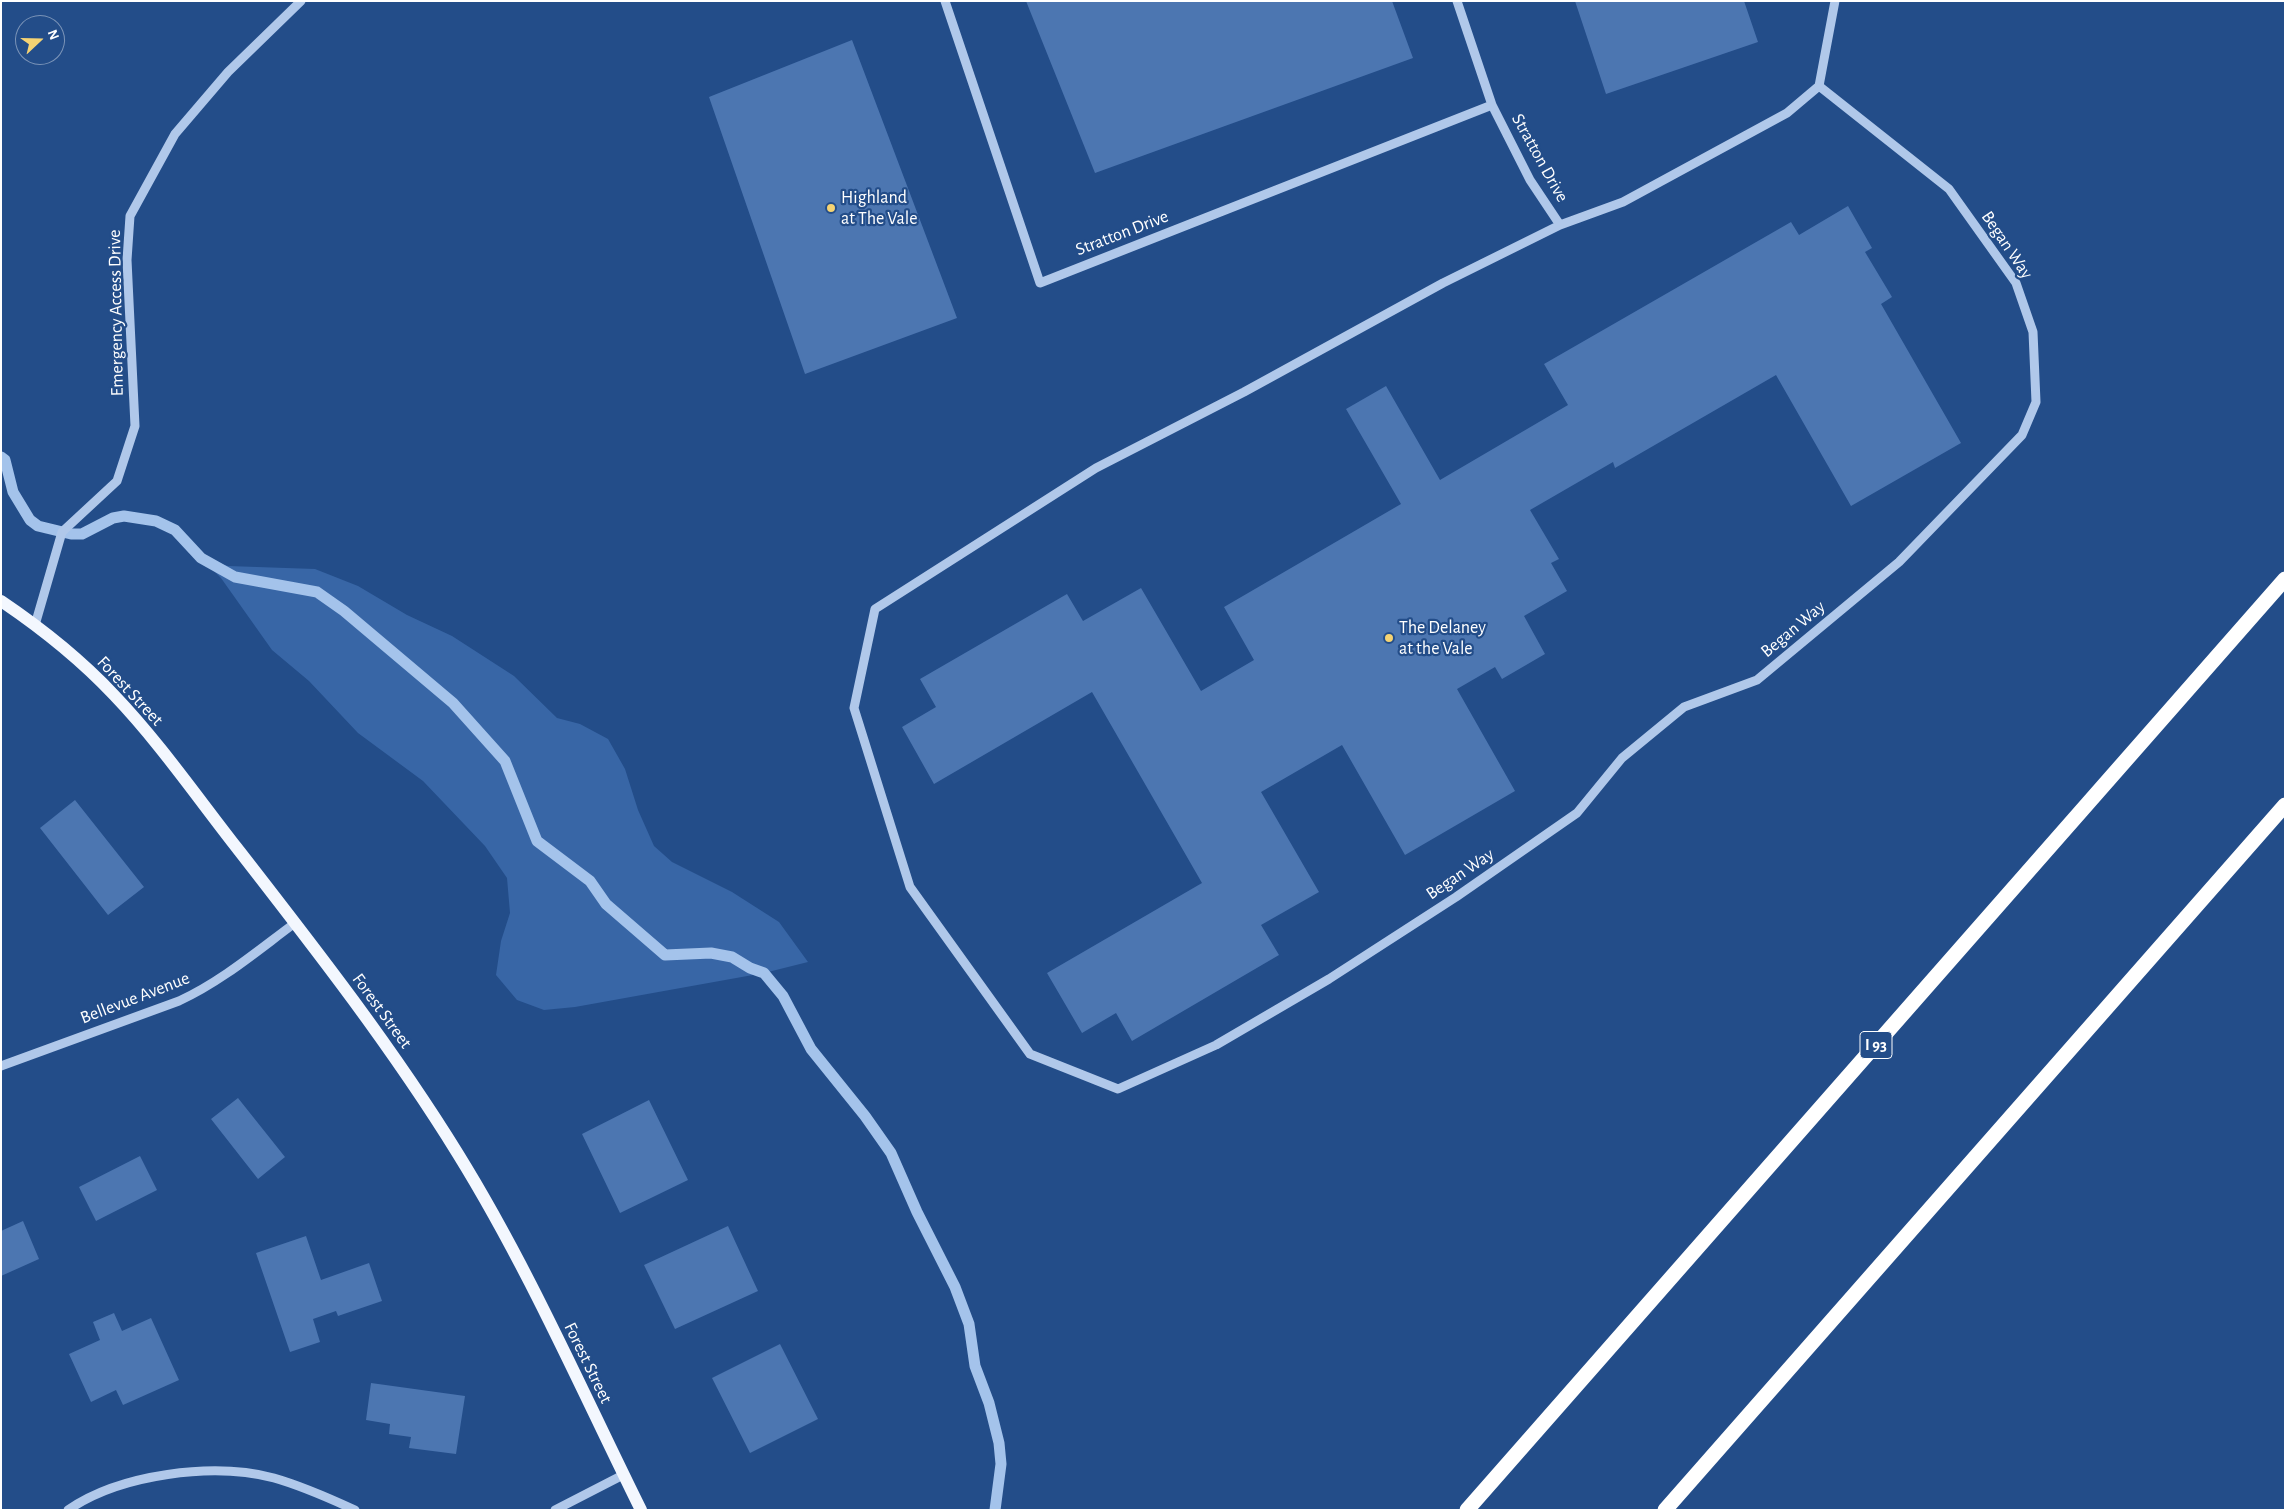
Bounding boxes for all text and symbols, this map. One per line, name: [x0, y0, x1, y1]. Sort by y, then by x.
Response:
north arrow: [15, 15, 65, 65]
text: N: [45, 28, 61, 42]
street label: Stratton Drive: [1507, 110, 1573, 206]
place label: Highland at The Vale: [841, 187, 918, 230]
marker: Highland at The Vale: [825, 202, 837, 214]
street label: Stratton Drive: [1072, 205, 1172, 261]
street label: Began Way: [1976, 207, 2038, 283]
street label: Emergency Access Drive: [104, 229, 128, 397]
street label: Began Way: [1756, 596, 1830, 662]
place label: The Delaney at the Vale: [1399, 617, 1486, 660]
marker: The Delaney at the Vale: [1383, 632, 1395, 644]
street label: Forest Street: [92, 652, 168, 730]
street label: Began Way: [1422, 843, 1498, 905]
street label: Bellevue Avenue: [77, 967, 193, 1029]
street label: Forest Street: [348, 969, 416, 1053]
road number: I 93: [1860, 1032, 1892, 1058]
street label: Forest Street: [559, 1319, 617, 1407]

